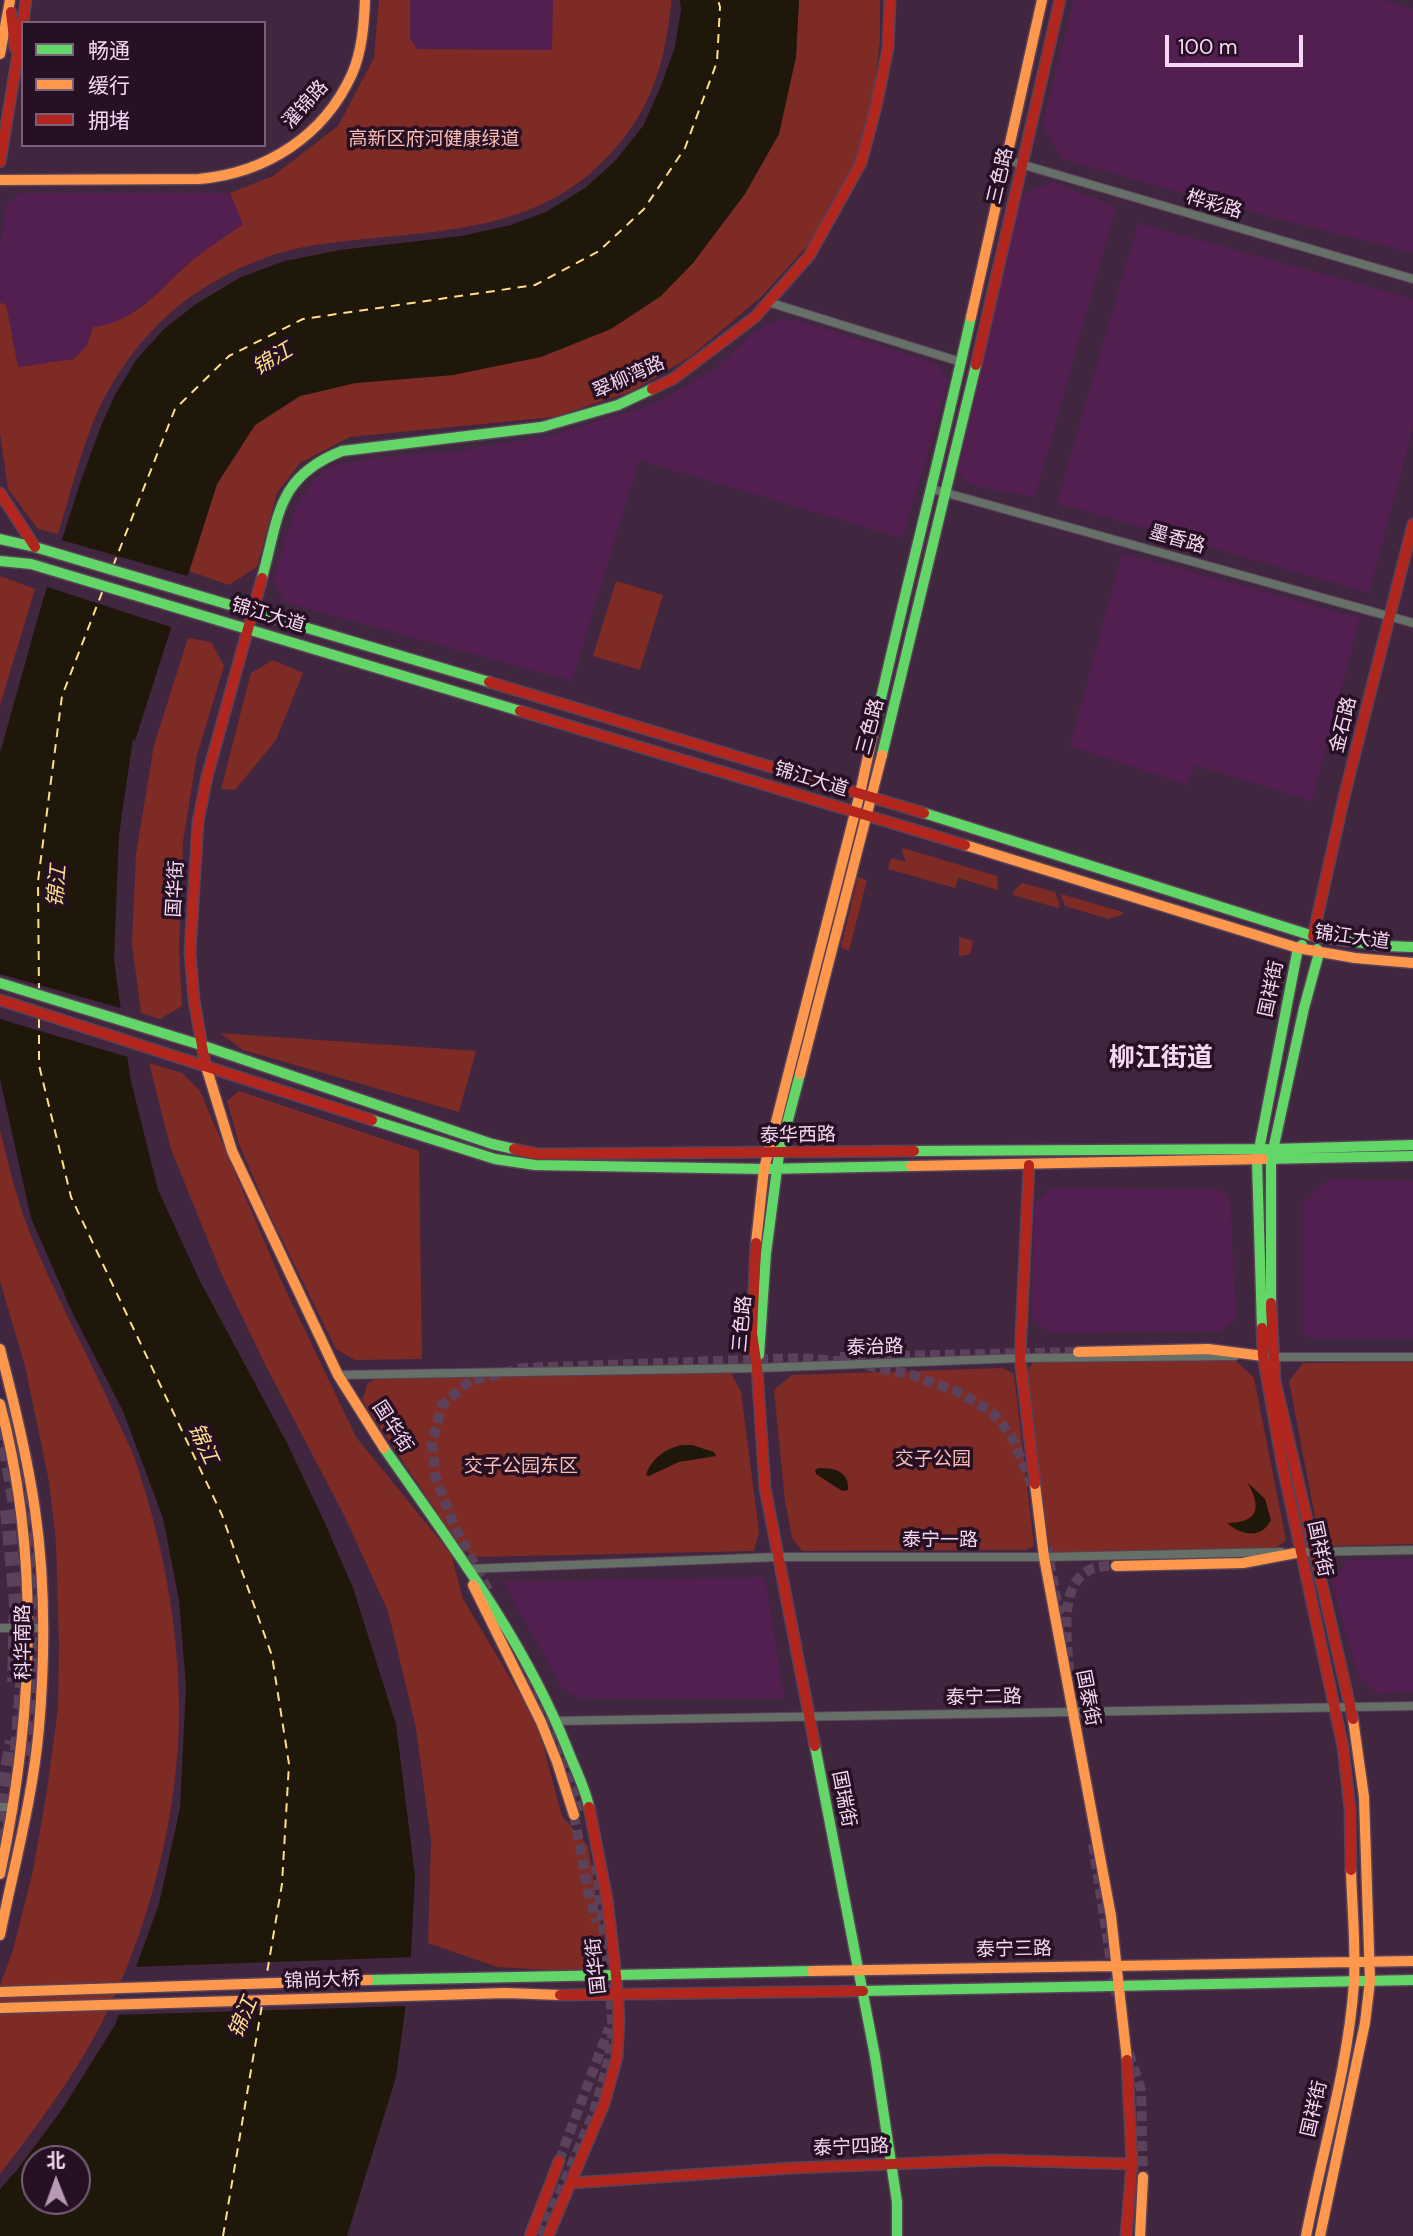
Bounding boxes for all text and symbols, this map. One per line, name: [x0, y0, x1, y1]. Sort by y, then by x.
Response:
legend: [21, 21, 266, 147]
scale bar: [1168, 21, 1306, 65]
text: 100 m: [1178, 33, 1238, 61]
text: 畅通: [88, 37, 130, 65]
text: 缓行: [88, 72, 130, 100]
street label: 濯锦路: [278, 76, 334, 134]
text: 拥堵: [88, 107, 130, 135]
park label: 高新区府河健康绿道: [349, 129, 519, 151]
street label: 三色路: [983, 146, 1019, 206]
street label: 桦彩路: [1183, 186, 1245, 224]
water label: 锦江: [249, 338, 297, 382]
street label: 翠柳湾路: [590, 352, 668, 404]
street label: 墨香路: [1146, 521, 1208, 559]
street label: 锦江大道: [228, 594, 308, 638]
street label: 金石路: [1326, 695, 1362, 755]
street label: 三色路: [853, 697, 889, 757]
street label: 锦江大道: [771, 758, 851, 802]
street label: 国华街: [163, 860, 189, 918]
water label: 锦江: [44, 864, 72, 908]
street label: 锦江大道: [1313, 921, 1391, 955]
street label: 国祥街: [1255, 959, 1289, 1019]
district label: 柳江街道: [1109, 1043, 1213, 1075]
street label: 泰华西路: [760, 1124, 836, 1148]
street label: 三色路: [729, 1295, 757, 1353]
street label: 泰治路: [846, 1336, 904, 1360]
street label: 国华街: [367, 1397, 417, 1457]
water label: 锦江: [182, 1420, 222, 1468]
park label: 交子公园: [895, 1449, 971, 1471]
park label: 交子公园东区: [464, 1456, 578, 1478]
street label: 国祥街: [1302, 1519, 1336, 1579]
street label: 泰宁一路: [902, 1530, 978, 1552]
street label: 科华南路: [13, 1604, 35, 1680]
street label: 国泰街: [1070, 1668, 1104, 1728]
street label: 泰宁二路: [946, 1686, 1022, 1710]
street label: 国瑞街: [826, 1769, 860, 1829]
street label: 国华街: [583, 1936, 611, 1996]
street label: 泰宁三路: [976, 1938, 1052, 1962]
street label: 锦尚大桥: [284, 1968, 360, 1994]
water label: 锦江: [224, 1994, 264, 2042]
street label: 国祥街: [1297, 2079, 1333, 2139]
street label: 泰宁四路: [813, 2135, 889, 2161]
north arrow: [21, 2145, 91, 2215]
text: 北: [46, 2148, 65, 2173]

